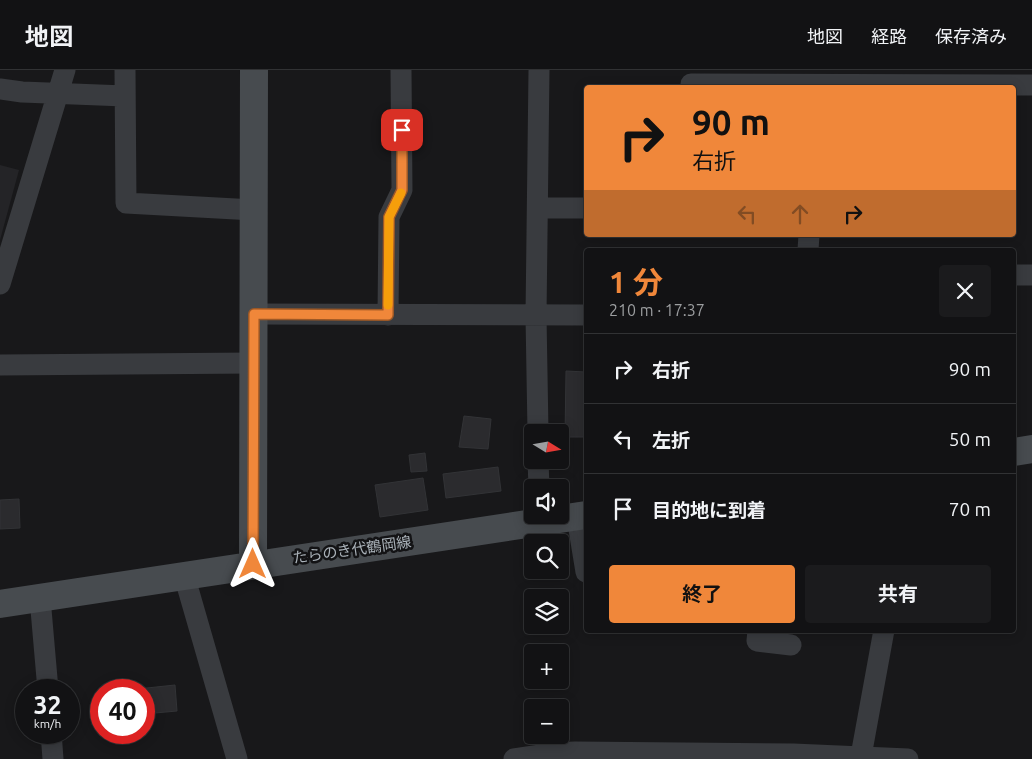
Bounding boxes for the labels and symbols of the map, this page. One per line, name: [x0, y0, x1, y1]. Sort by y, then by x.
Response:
pin: [381, 109, 423, 151]
north arrow: [524, 424, 569, 469]
street label: たらのき代鶴岡線: [292, 533, 412, 566]
position arrow: [226, 537, 278, 589]
speed limit sign: 40: [90, 679, 155, 744]

